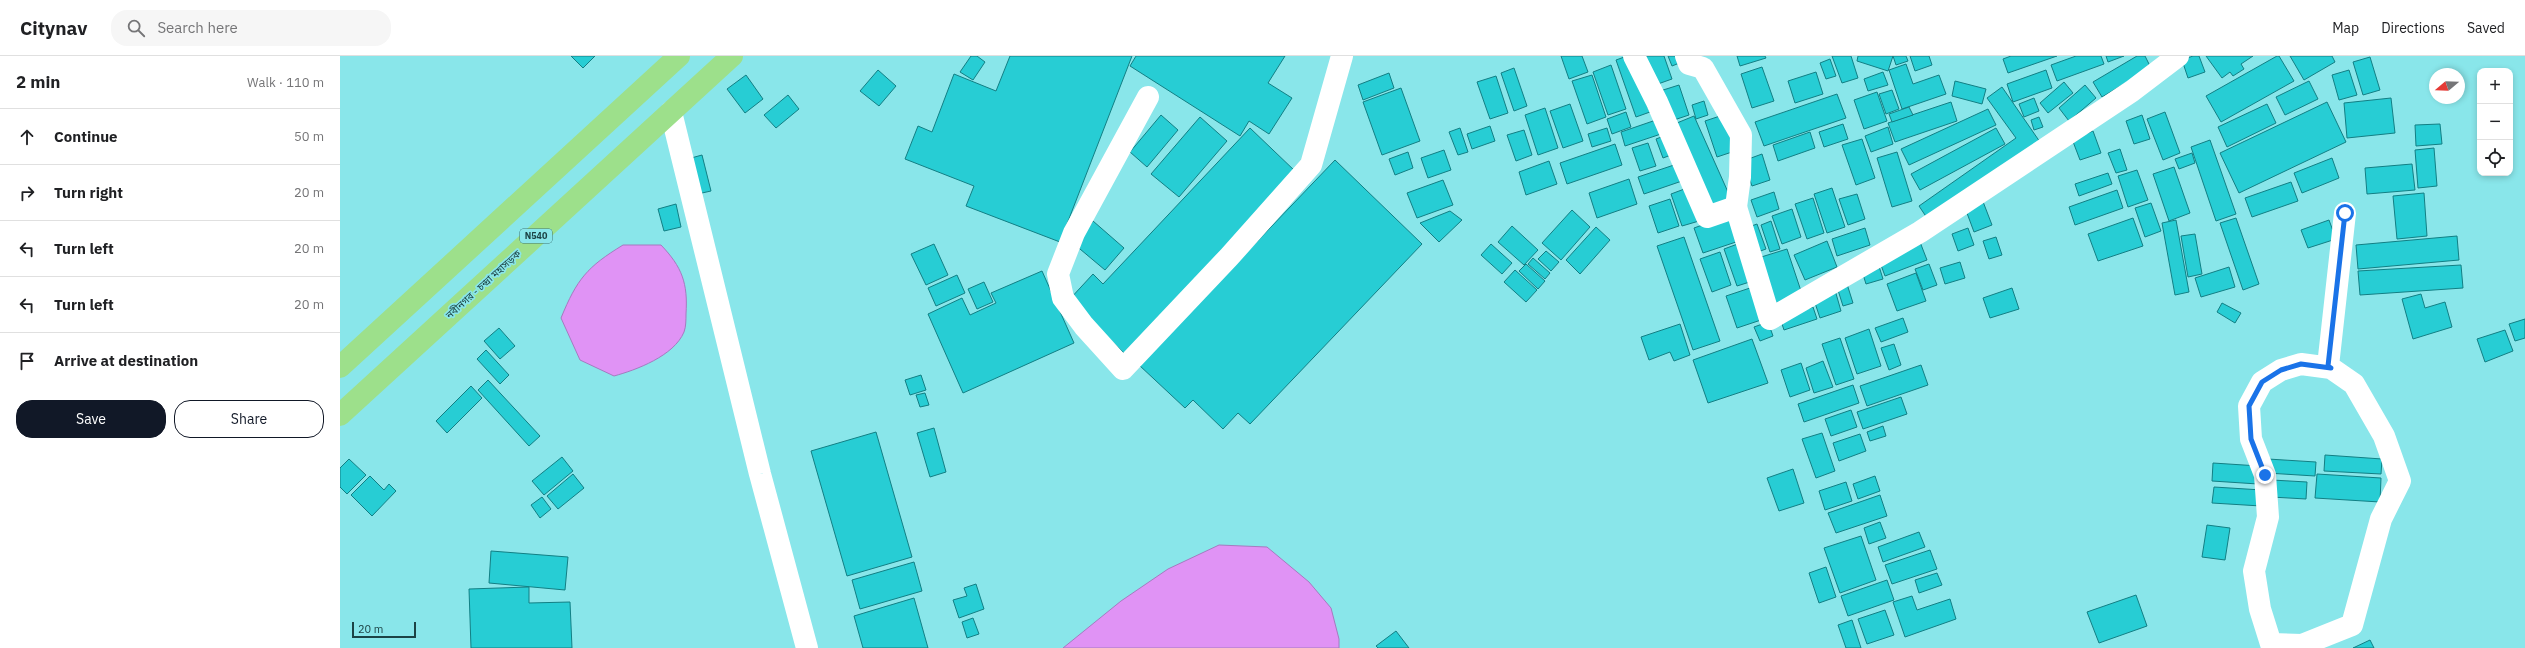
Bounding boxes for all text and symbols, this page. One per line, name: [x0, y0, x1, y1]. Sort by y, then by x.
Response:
search box: [111, 10, 391, 46]
text: Citynav: [20, 16, 87, 40]
icon: search: [125, 17, 147, 39]
text: Search here: [157, 18, 238, 37]
text: Map: [2332, 19, 2359, 37]
text: Directions: [2381, 19, 2445, 37]
text: Saved: [2467, 19, 2505, 37]
north arrow: [2429, 68, 2465, 104]
map controls: [2477, 68, 2513, 176]
button: +: [2477, 68, 2513, 104]
text: 2 min: [16, 71, 60, 93]
text: Walk · 110 m: [247, 74, 324, 91]
button: −: [2477, 104, 2513, 140]
icon: ahead: [16, 126, 38, 148]
text: Continue: [54, 127, 118, 146]
text: 50 m: [294, 128, 324, 145]
button: locate: [2477, 140, 2513, 176]
icon: right: [16, 182, 38, 204]
text: Turn right: [54, 183, 123, 202]
text: 20 m: [294, 184, 324, 201]
route start: [2336, 204, 2354, 222]
road number: N540: [520, 229, 552, 243]
icon: left: [16, 238, 38, 260]
text: Turn left: [54, 239, 114, 258]
text: 20 m: [294, 240, 324, 257]
street label: নবীনগর - চন্দ্রা মহাসড়ক: [442, 247, 524, 322]
icon: left: [16, 294, 38, 316]
text: Turn left: [54, 295, 114, 314]
text: 20 m: [294, 296, 324, 313]
icon: arrive: [16, 350, 38, 372]
text: Arrive at destination: [54, 351, 198, 370]
button: Save: [16, 400, 166, 438]
button: Share: [174, 400, 324, 438]
route end: [2256, 466, 2274, 484]
scale bar: [352, 620, 416, 639]
text: 20 m: [358, 622, 383, 636]

